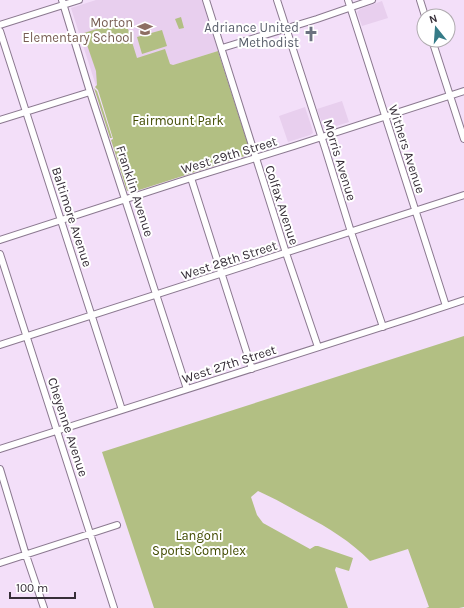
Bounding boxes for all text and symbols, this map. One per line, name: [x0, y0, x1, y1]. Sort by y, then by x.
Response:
north arrow: [416, 8, 456, 48]
text: N: [428, 12, 439, 26]
place label: Morton Elementary School: [23, 15, 133, 45]
school or university icon: Morton Elementary School: [136, 20, 154, 38]
place label: Adriance United Methodist: [204, 20, 299, 50]
church icon: Adriance United Methodist: [302, 25, 320, 43]
street label: Withers Avenue: [386, 103, 428, 196]
park label: Fairmount Park: [132, 113, 224, 128]
street label: Morris Avenue: [321, 118, 360, 203]
street label: West 29th Street: [179, 133, 279, 177]
street label: Franklin Avenue: [113, 143, 157, 239]
street label: Colfax Avenue: [262, 163, 302, 247]
street label: Baltimore Avenue: [49, 165, 95, 269]
street label: West 28th Street: [179, 237, 279, 283]
street label: West 27th Street: [180, 342, 278, 386]
street label: Cheyenne Avenue: [45, 375, 91, 479]
park label: Langoni Sports Complex: [152, 528, 246, 558]
scale bar: [10, 574, 75, 600]
text: 100 m: [16, 581, 48, 595]

